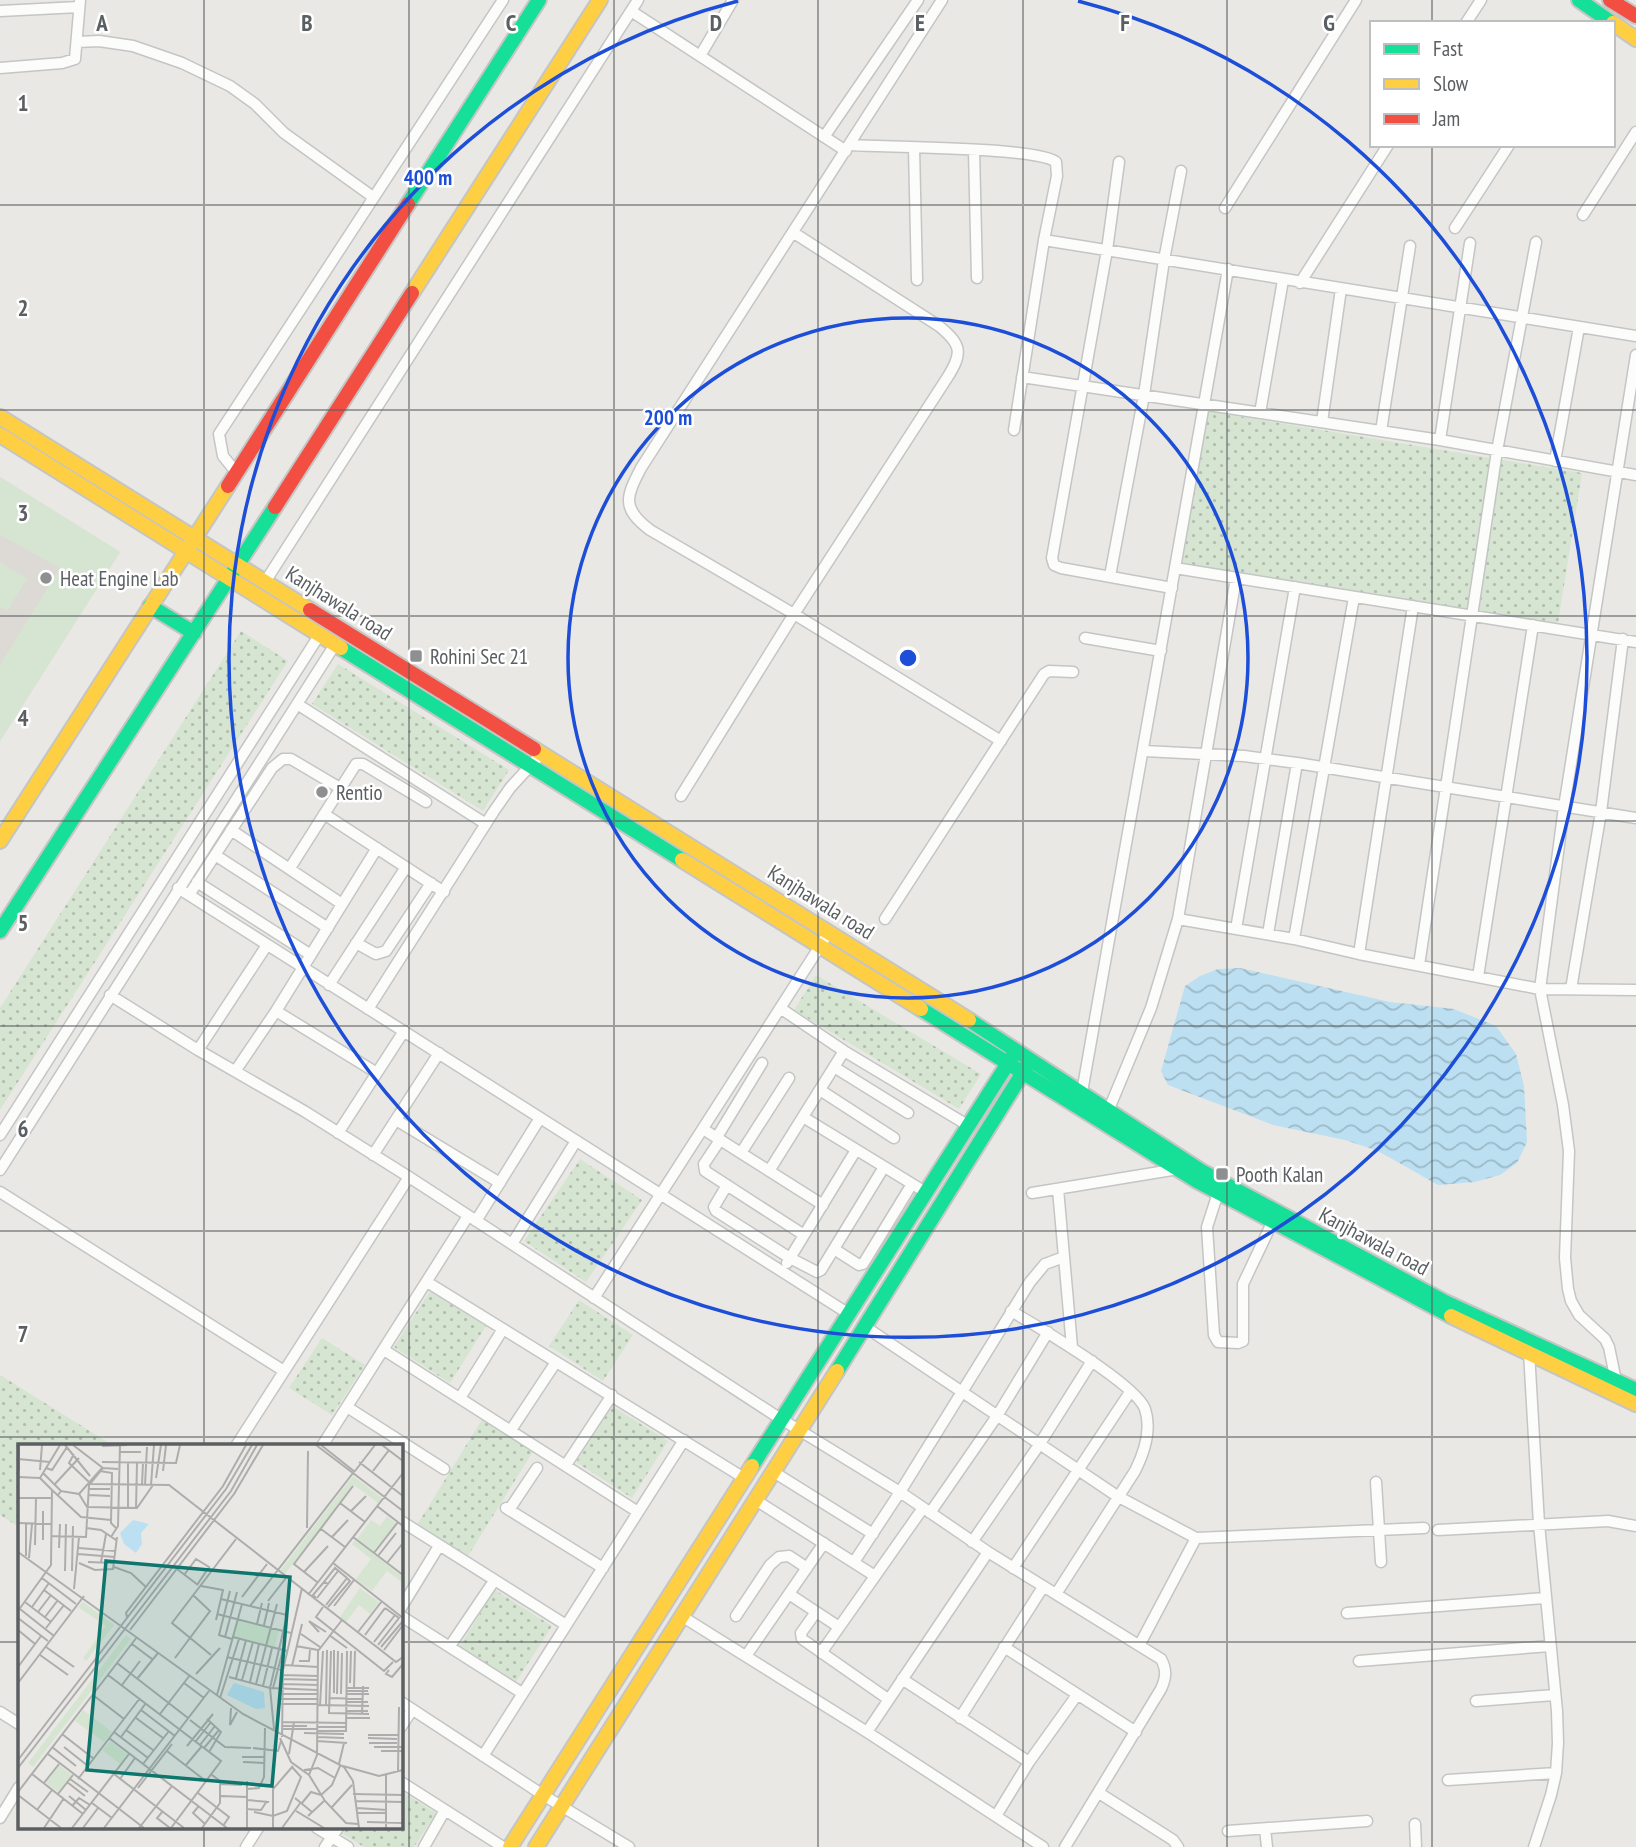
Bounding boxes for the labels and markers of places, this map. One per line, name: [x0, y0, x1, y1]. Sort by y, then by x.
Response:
place label: Heat Engine Lab: [60, 565, 179, 592]
marker: Heat Engine Lab: [38, 570, 54, 586]
place label: Rohini Sec 21: [430, 643, 528, 670]
centre of rings: [896, 646, 920, 670]
marker: Rohini Sec 21: [408, 648, 424, 664]
place label: Rentio: [336, 779, 383, 806]
marker: Rentio: [314, 784, 330, 800]
place label: Pooth Kalan: [1236, 1161, 1323, 1188]
marker: Pooth Kalan: [1214, 1166, 1230, 1182]

